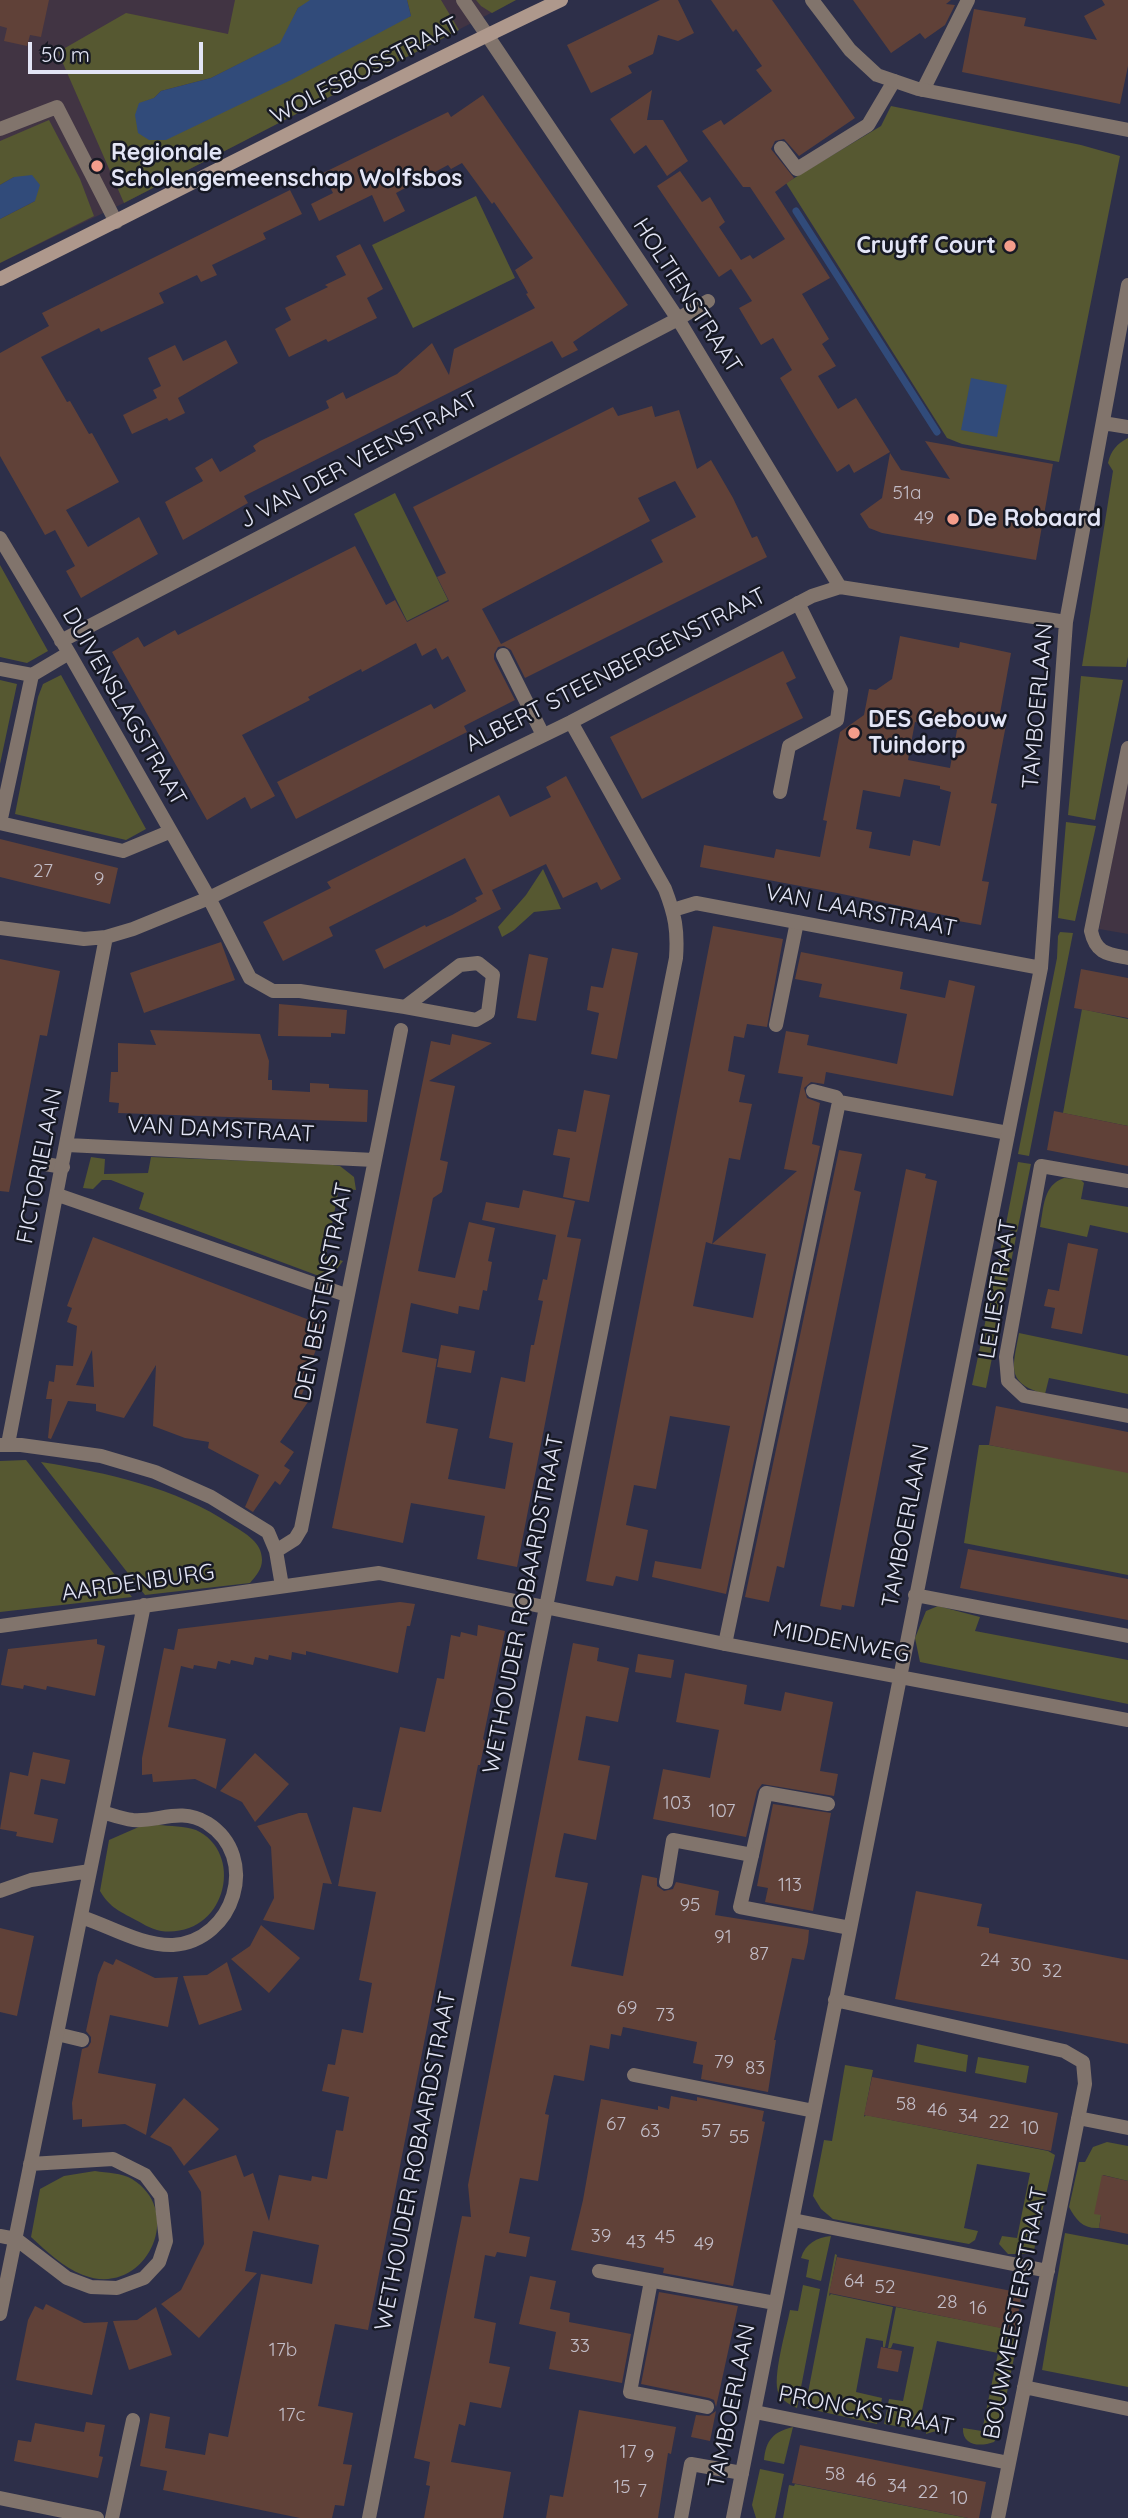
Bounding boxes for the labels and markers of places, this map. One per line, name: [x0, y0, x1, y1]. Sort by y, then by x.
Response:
place label: Regionale Scholengemeenschap Wolfsbos: [111, 139, 462, 193]
marker: Regionale Scholengemeenschap Wolfsbos: [89, 158, 105, 174]
place label: Cruyff Court: [856, 232, 996, 260]
marker: Cruyff Court: [1002, 238, 1018, 254]
place label: De Robaard: [967, 505, 1101, 533]
marker: De Robaard: [945, 511, 961, 527]
place label: DES Gebouw Tuindorp: [868, 706, 1007, 760]
marker: DES Gebouw Tuindorp: [846, 725, 862, 741]

